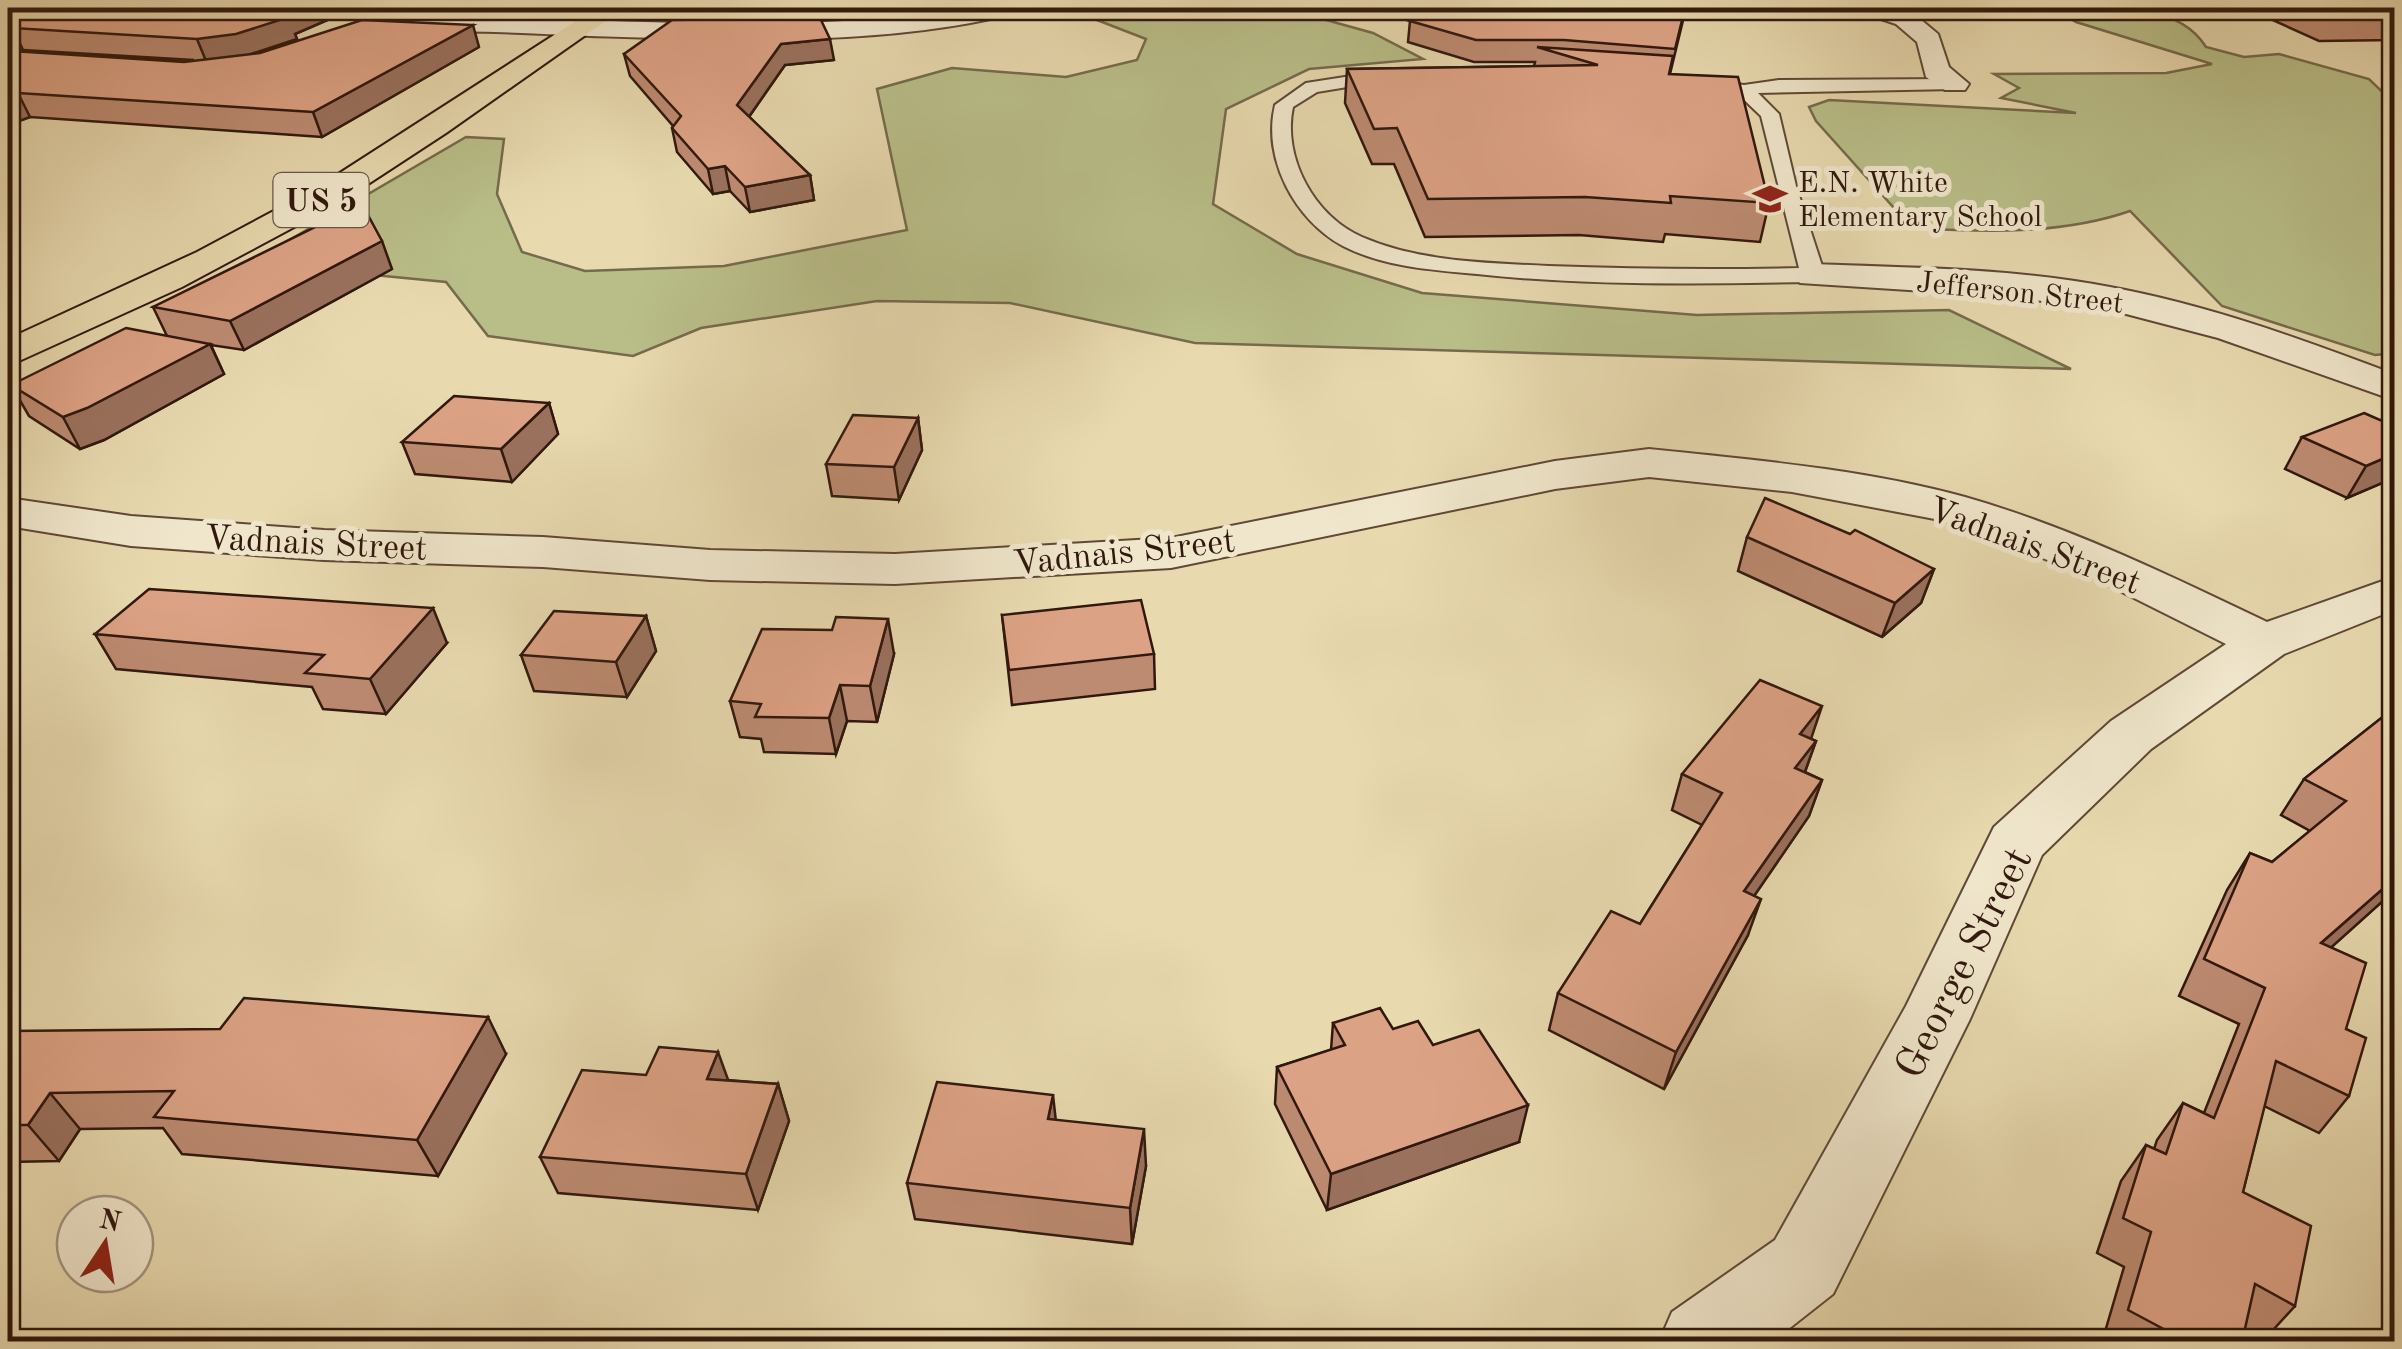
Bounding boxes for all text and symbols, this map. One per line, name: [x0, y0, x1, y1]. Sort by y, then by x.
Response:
place label: E.N. White Elementary School: [1798, 169, 2042, 233]
road number: US 5: [274, 173, 368, 227]
school or university icon: E.N. White Elementary School: [1751, 180, 1789, 218]
street label: Jefferson Street: [1915, 268, 2125, 320]
street label: Vadnais Street: [1923, 493, 2145, 602]
street label: Vadnais Street: [204, 521, 428, 568]
street label: Vadnais Street: [1011, 524, 1237, 583]
street label: George Street: [1889, 842, 2042, 1086]
north arrow: [55, 1194, 155, 1294]
text: N: [96, 1207, 124, 1239]

